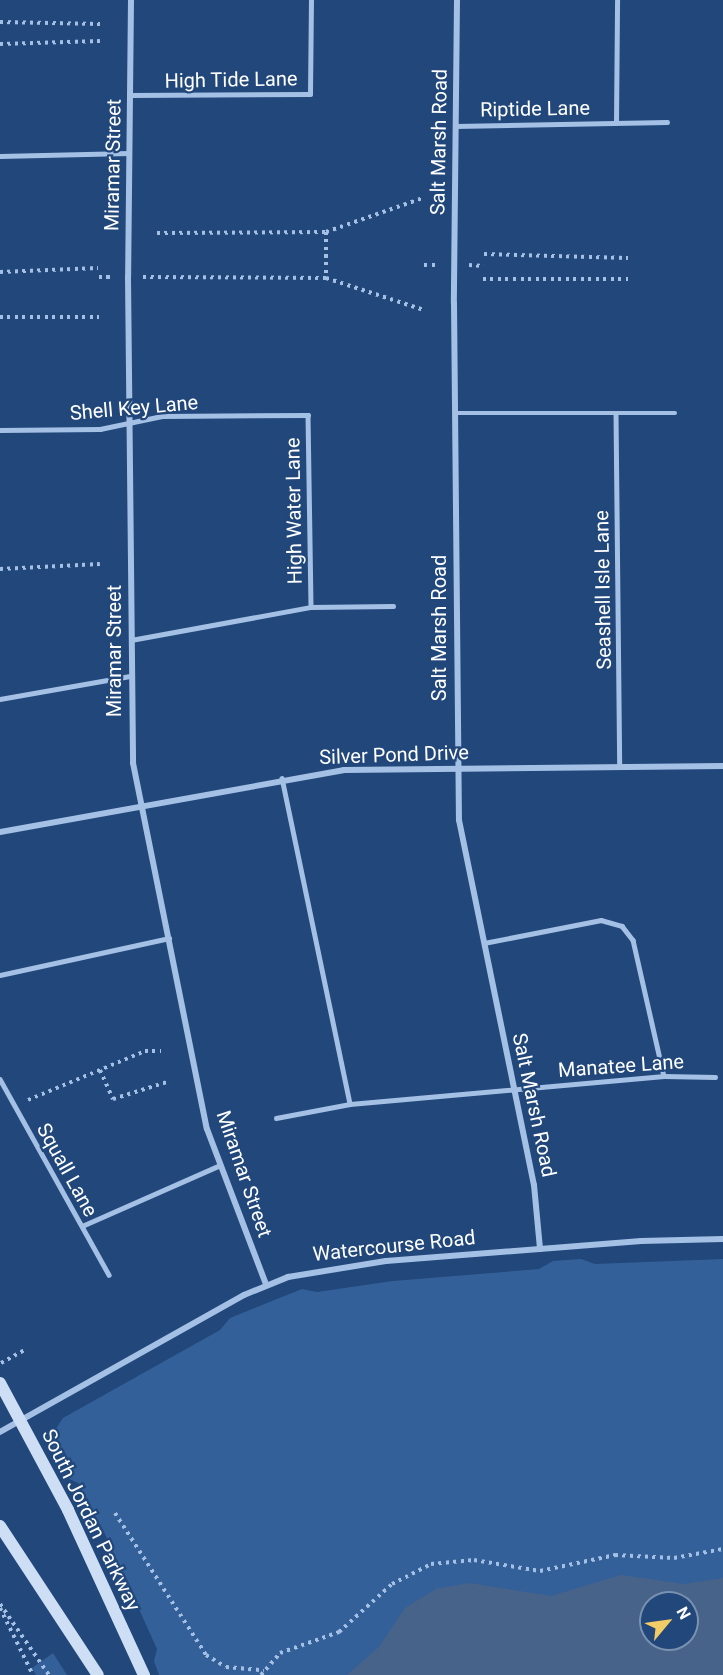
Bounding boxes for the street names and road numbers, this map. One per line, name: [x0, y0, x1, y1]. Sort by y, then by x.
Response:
street label: High Tide Lane: [164, 67, 298, 93]
street label: Salt Marsh Road: [426, 69, 452, 215]
street label: Riptide Lane: [480, 96, 590, 122]
street label: Miramar Street: [100, 99, 126, 231]
street label: Shell Key Lane: [69, 390, 199, 426]
street label: High Water Lane: [281, 437, 307, 585]
street label: Seashell Isle Lane: [590, 510, 616, 670]
street label: Salt Marsh Road: [427, 555, 451, 701]
street label: Miramar Street: [102, 585, 126, 717]
street label: Silver Pond Drive: [319, 740, 469, 770]
street label: Salt Marsh Road: [507, 1031, 561, 1179]
street label: Manatee Lane: [557, 1050, 685, 1082]
street label: Miramar Street: [211, 1107, 277, 1241]
street label: Squall Lane: [32, 1119, 102, 1221]
street label: Watercourse Road: [311, 1226, 477, 1266]
street label: South Jordan Parkway: [36, 1425, 146, 1615]

